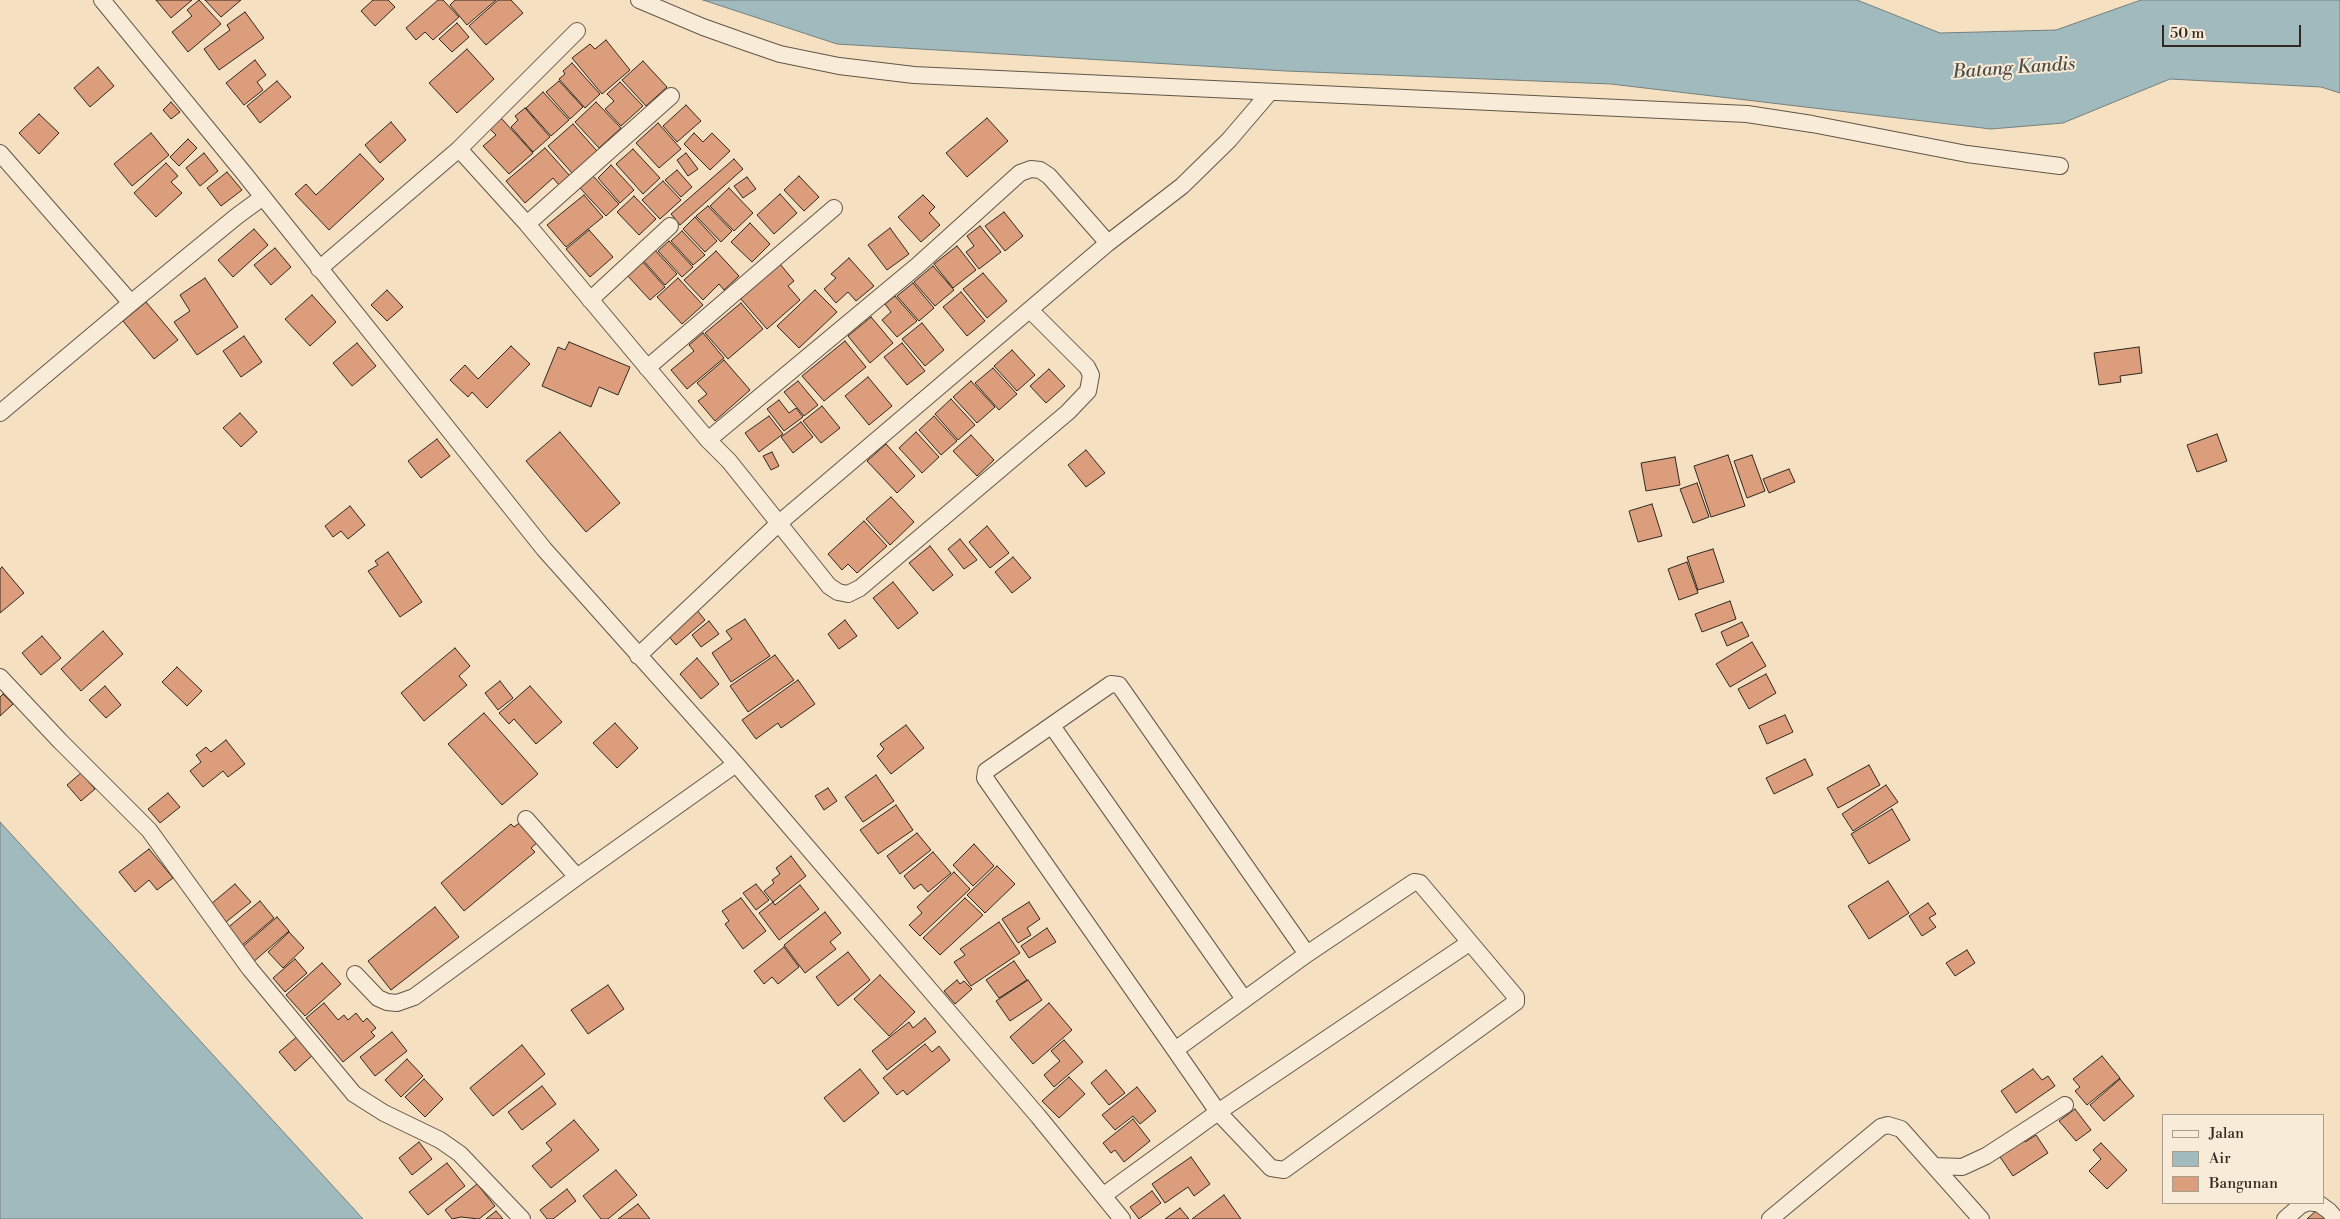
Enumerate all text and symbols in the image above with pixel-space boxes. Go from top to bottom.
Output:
scale bar [2165,15,2304,47]
text: 50 m [2170,24,2204,43]
water label: Batang Kandis [1952,53,2076,85]
legend [2162,1114,2325,1204]
text: Jalan [2209,1124,2244,1143]
text: Air [2209,1149,2231,1168]
text: Bangunan [2209,1174,2278,1193]

